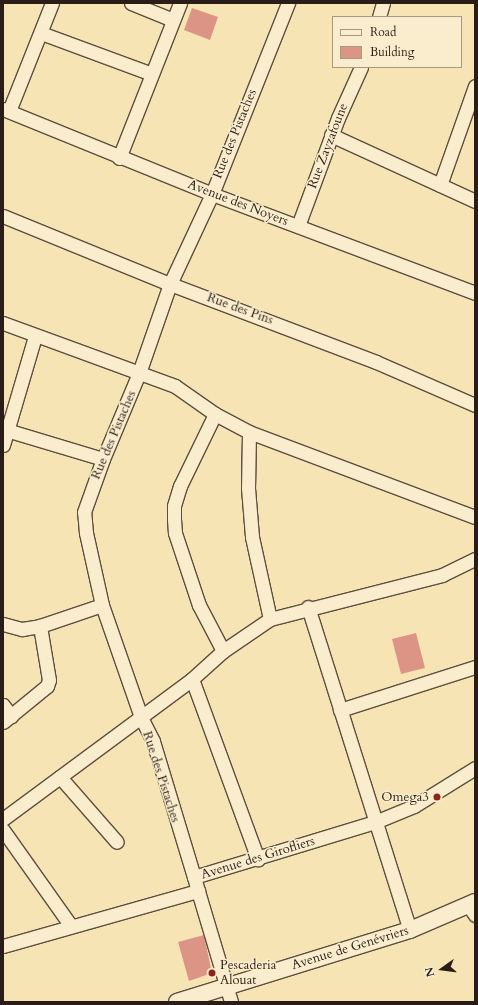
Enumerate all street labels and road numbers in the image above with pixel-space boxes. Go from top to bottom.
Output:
street label: Rue des Pistaches [210,87,260,181]
street label: Rue Zayzafoune [305,101,351,191]
street label: Avenue des Noyers [186,177,290,229]
street label: Rue des Pins [205,290,275,328]
street label: Rue des Pistaches [88,388,140,482]
street label: Rue des Pistaches [139,729,183,825]
street label: Avenue des Girofliers [199,833,317,883]
street label: Avenue de Genévriers [290,923,410,973]

